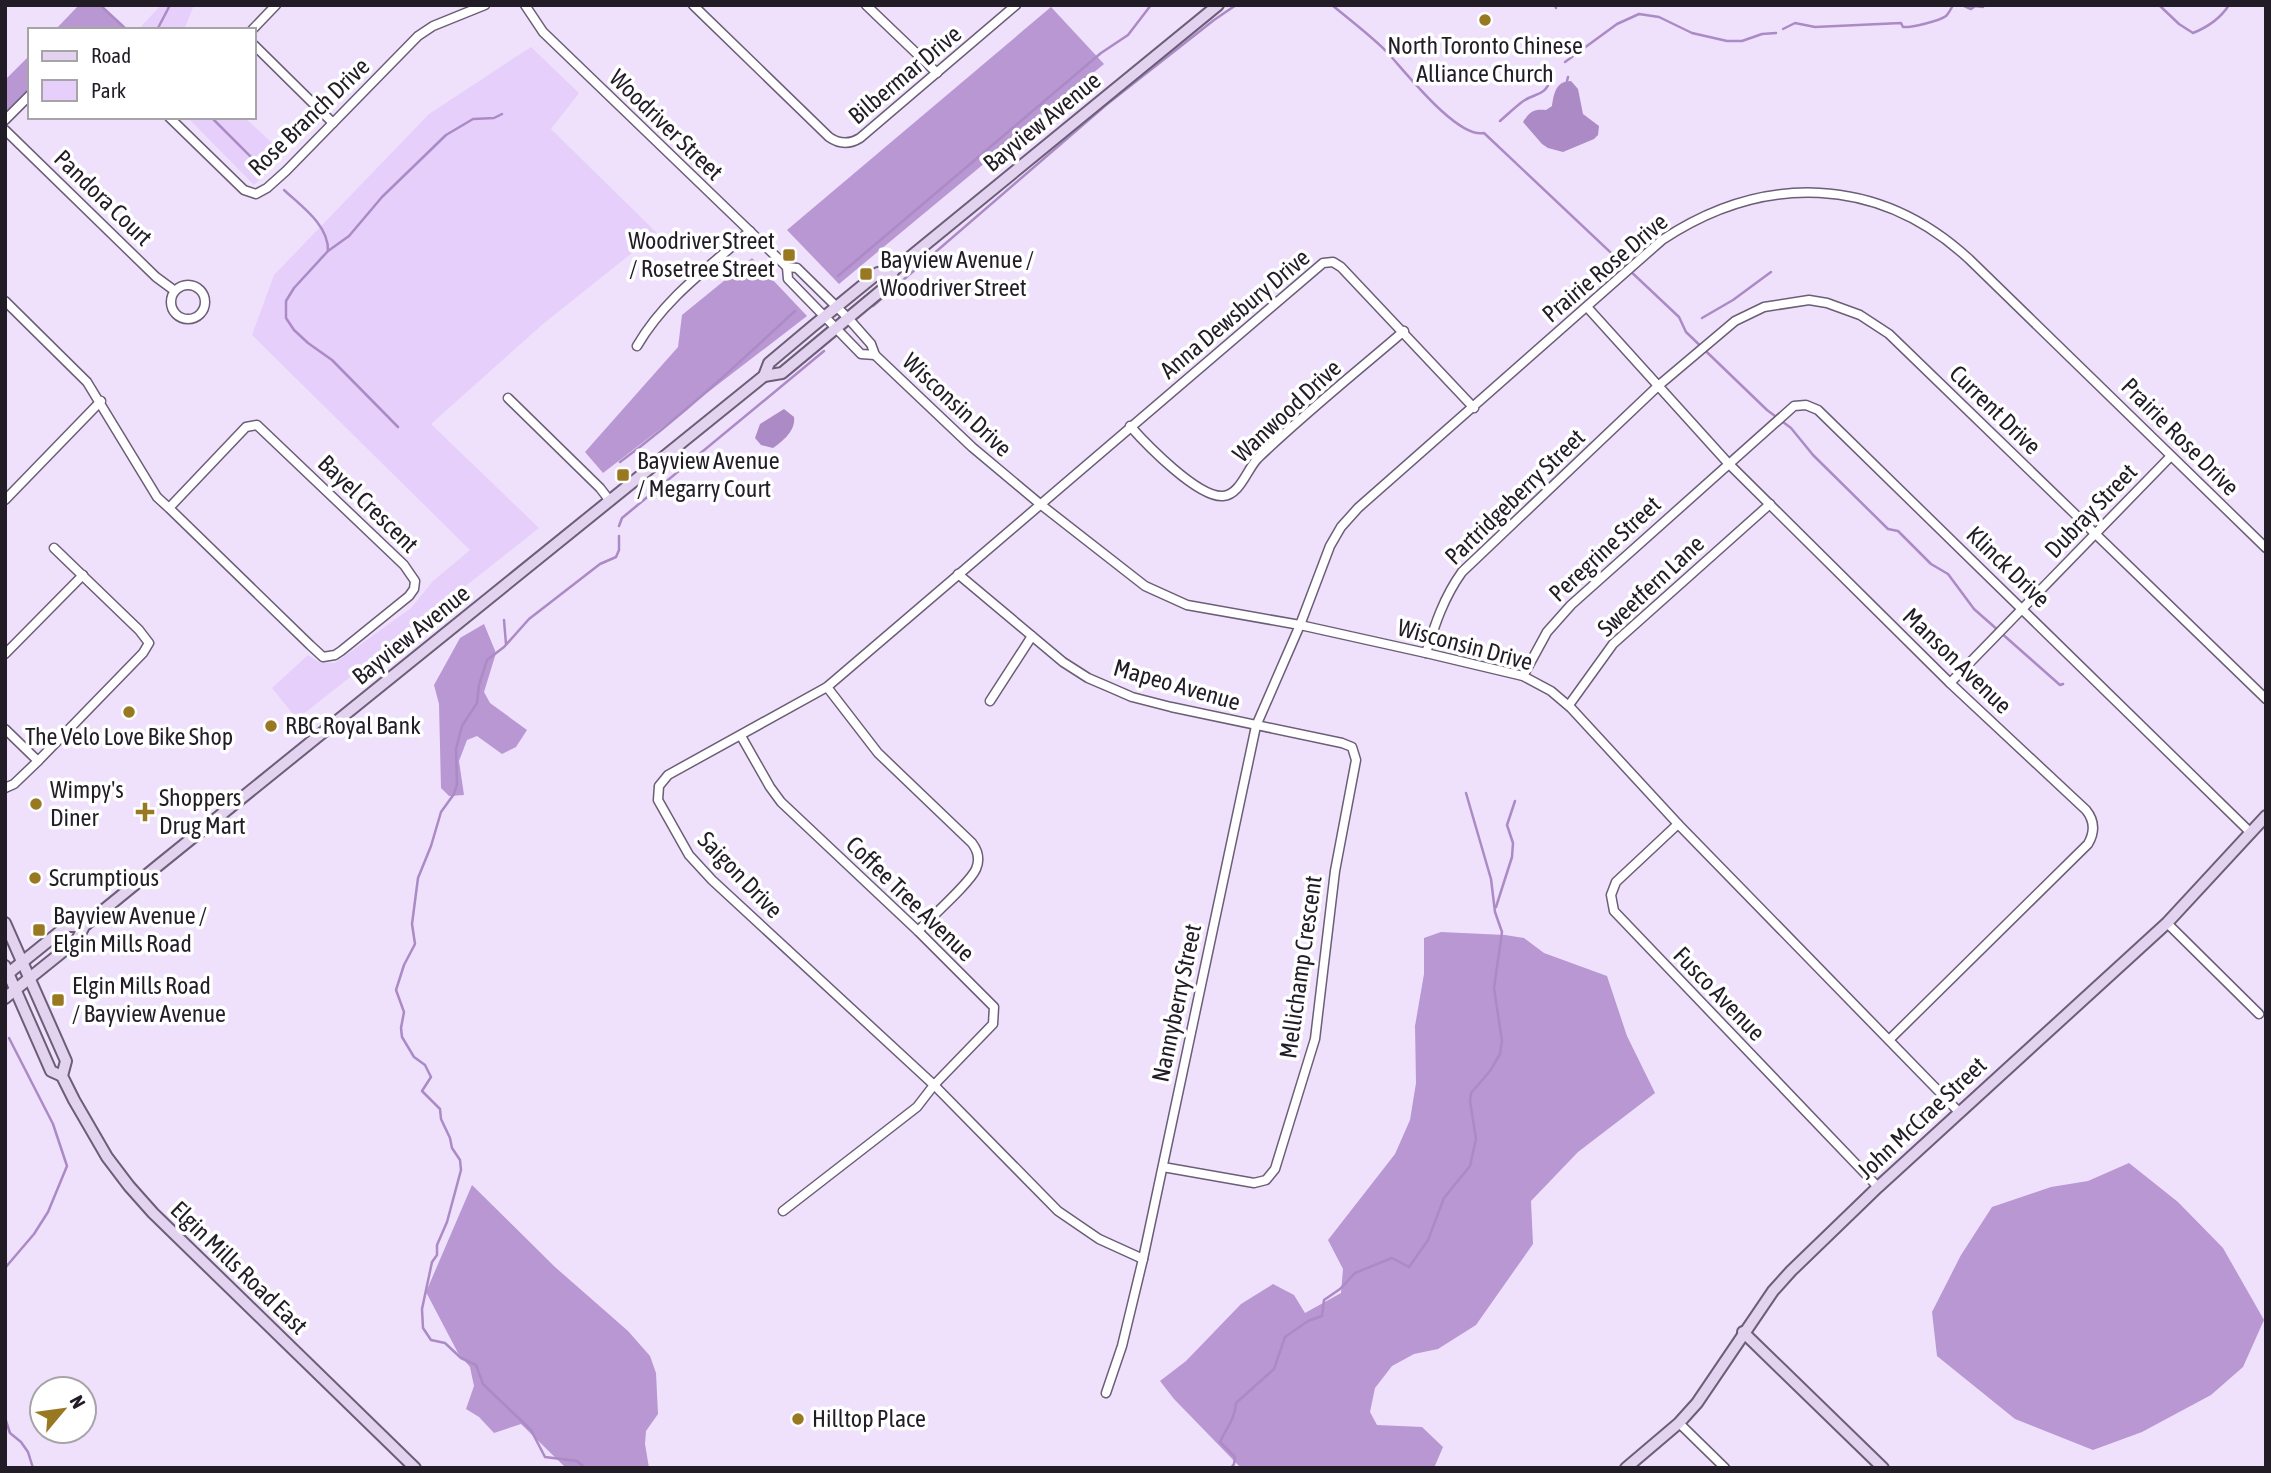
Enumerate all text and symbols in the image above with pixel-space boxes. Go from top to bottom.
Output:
marker: North Toronto Chinese Alliance Church [1477,12,1493,28]
street label: Bilbermar Drive [843,20,966,129]
legend [28,28,256,119]
place label: North Toronto Chinese Alliance Church [1387,32,1583,87]
text: Road [91,43,131,67]
street label: Rose Branch Drive [243,52,375,181]
street label: Woodriver Street [604,64,729,185]
street label: Bayview Avenue [978,66,1106,177]
text: Park [91,78,126,102]
street label: Pandora Court [49,144,158,251]
street label: Prairie Rose Drive [1537,208,1672,328]
place label: Woodriver Street / Rosetree Street [628,227,775,282]
street label: Anna Dewsbury Drive [1155,243,1315,384]
place label: Bayview Avenue / Woodriver Street [880,246,1034,301]
marker: Woodriver Street / Rosetree Street [781,247,797,263]
marker: Bayview Avenue / Woodriver Street [858,266,874,282]
street label: Wisconsin Drive [897,347,1017,462]
street label: Wanwood Drive [1227,354,1346,467]
street label: Current Drive [1944,360,2046,460]
street label: Prairie Rose Drive [2116,373,2244,501]
street label: Partridgeberry Street [1439,423,1590,570]
place label: Bayview Avenue / Megarry Court [637,447,780,502]
street label: Bayel Crescent [313,449,424,558]
street label: Dubray Street [2039,458,2142,563]
marker: Bayview Avenue / Megarry Court [615,467,631,483]
street label: Peregrine Street [1544,490,1666,607]
street label: Klinck Drive [1961,521,2055,613]
street label: Sweetfern Lane [1592,530,1709,642]
street label: Bayview Avenue [347,579,475,690]
street label: Manson Avenue [1898,602,2017,719]
street label: Wisconsin Drive [1395,614,1536,676]
street label: Mapeo Avenue [1111,654,1244,715]
marker: The Velo Love Bike Shop [121,704,137,720]
place label: RBC Royal Bank [285,712,421,739]
marker: RBC Royal Bank [263,718,279,734]
place label: The Velo Love Bike Shop [25,723,233,750]
place label: Wimpy's Diner [50,776,124,831]
place label: Shoppers Drug Mart [159,784,246,839]
marker: Wimpy's Diner [28,796,44,812]
marker: Shoppers Drug Mart [137,804,153,820]
street label: Saigon Drive [693,826,788,923]
street label: Coffee Tree Avenue [841,831,980,967]
place label: Scrumptious [49,864,159,891]
marker: Scrumptious [27,870,43,886]
street label: Mellichamp Crescent [1274,874,1327,1060]
place label: Bayview Avenue / Elgin Mills Road [53,902,207,957]
street label: Nannyberry Street [1147,921,1206,1084]
marker: Bayview Avenue / Elgin Mills Road [31,922,47,938]
street label: Fusco Avenue [1668,941,1771,1046]
place label: Elgin Mills Road / Bayview Avenue [72,972,226,1027]
marker: Elgin Mills Road / Bayview Avenue [50,992,66,1008]
street label: John McCrae Street [1852,1051,1992,1184]
street label: Elgin Mills Road East [166,1196,313,1340]
north arrow [28,1375,98,1445]
text: N [66,1392,90,1412]
place label: Hilltop Place [812,1405,926,1432]
marker: Hilltop Place [790,1411,806,1427]

